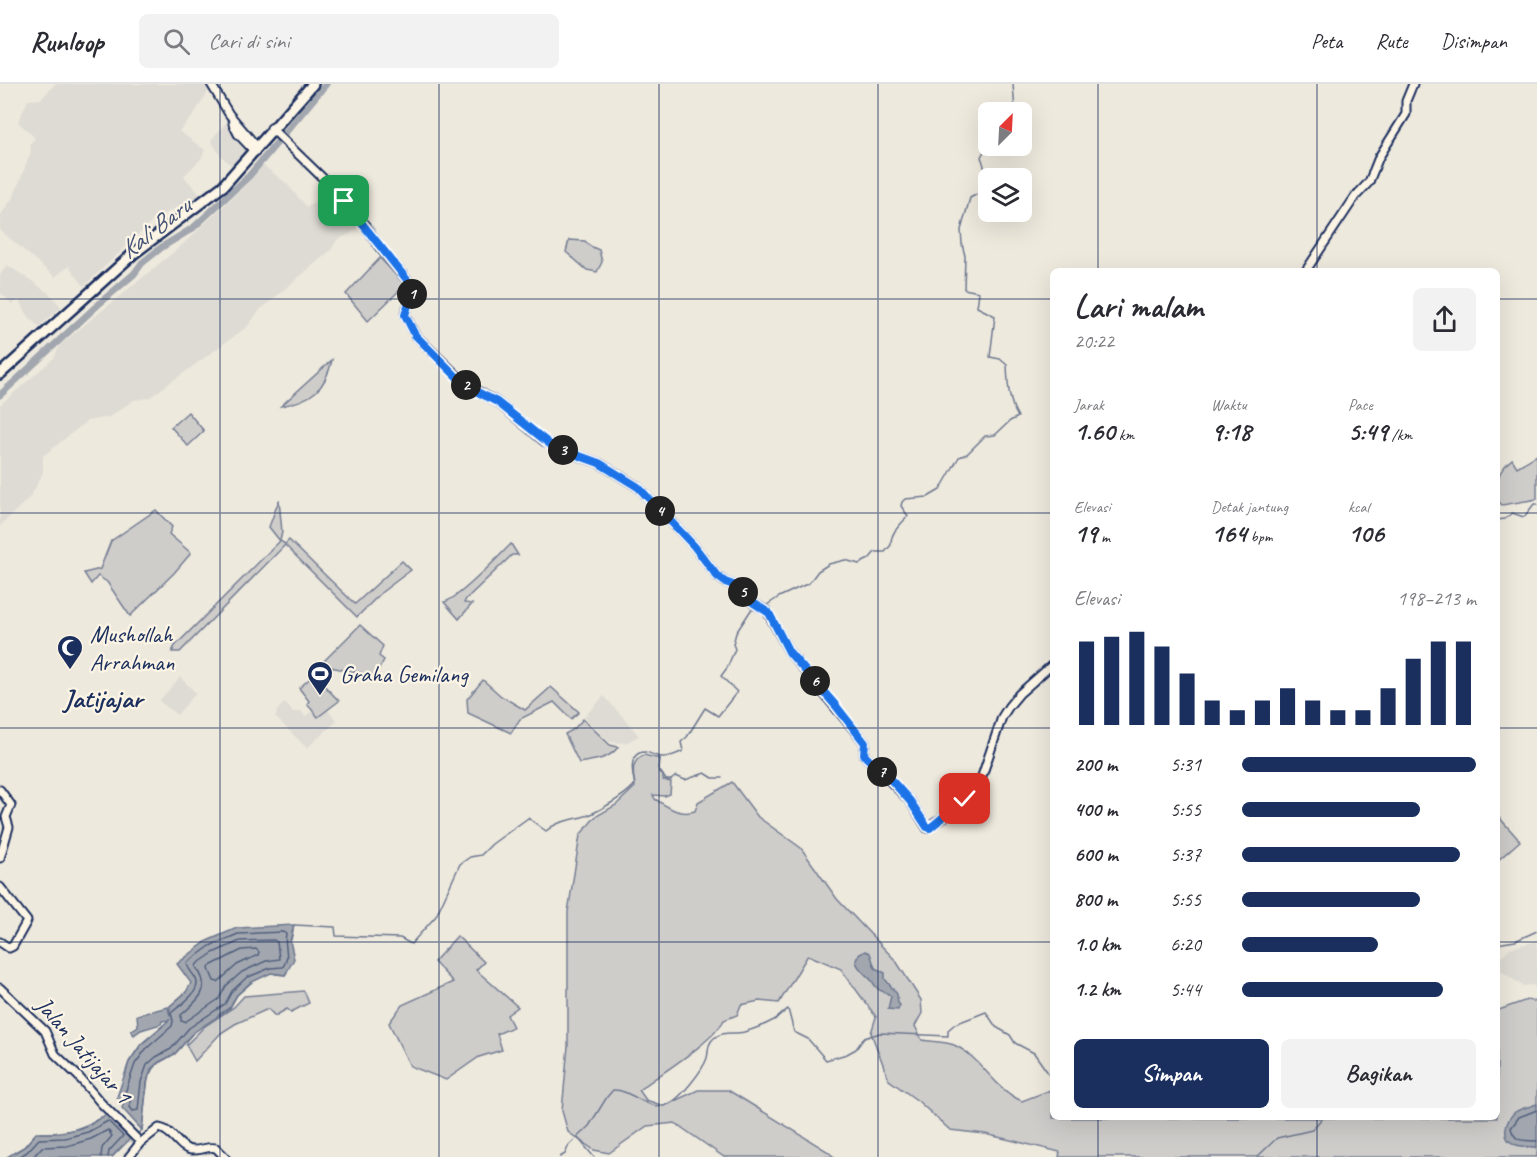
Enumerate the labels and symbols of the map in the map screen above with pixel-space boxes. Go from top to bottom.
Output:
north arrow [978,102,1032,156]
pin [318,175,369,226]
water label: Kali Baru [113,187,201,266]
pin: 1 [397,279,427,309]
pin: 2 [451,370,481,400]
pin: 3 [548,435,578,465]
pin: 4 [645,496,675,526]
pin: 5 [728,577,758,607]
place label: Mushollah Arrahman [90,619,175,677]
mosque icon: Mushollah Arrahman [55,633,85,671]
sports icon: Graha Gemilang [305,659,335,697]
place label: Graha Gemilang [340,659,469,689]
pin: 6 [800,666,830,696]
district label: Jatijajar [61,681,146,715]
pin: 7 [867,757,897,787]
pin [939,773,990,824]
street label: Jalan Jatijajar 1 [29,990,139,1111]

